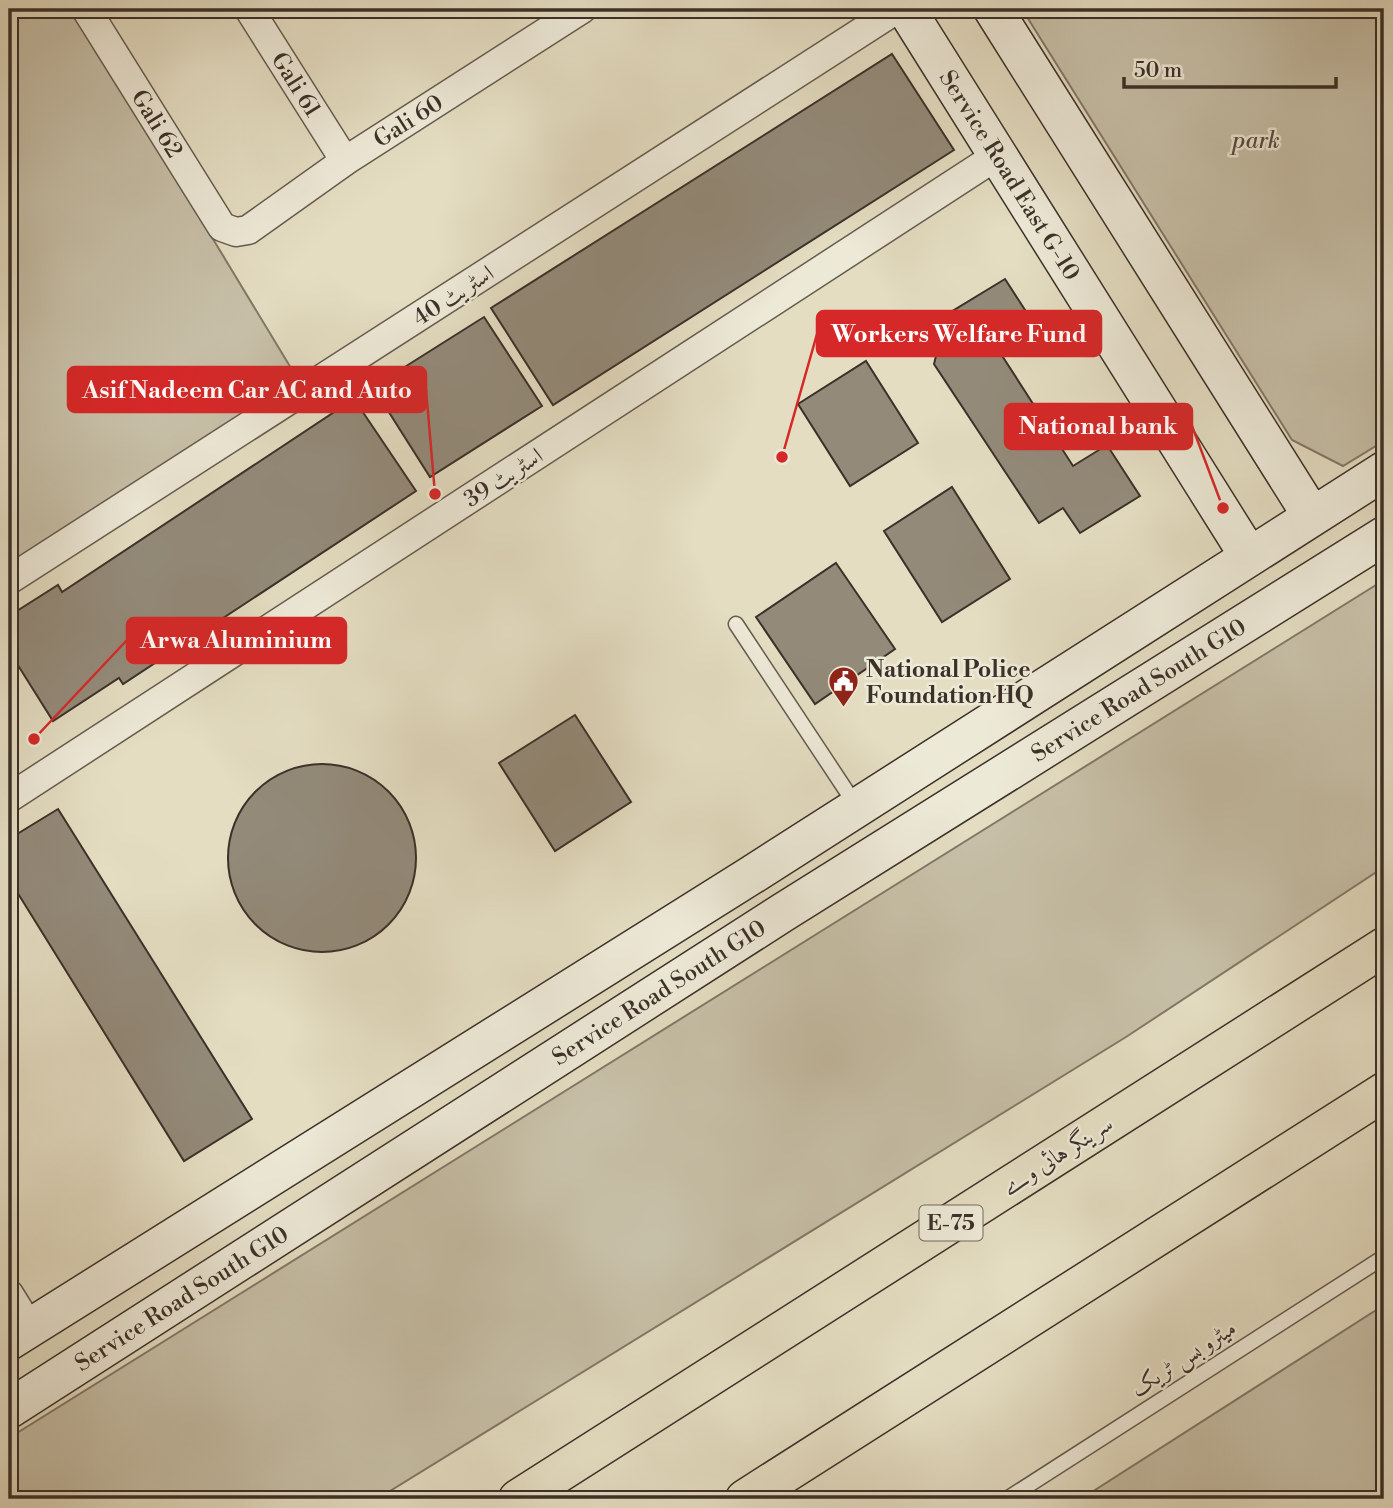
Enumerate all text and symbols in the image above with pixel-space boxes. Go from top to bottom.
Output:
scale bar [1124,46,1335,90]
street label: Gali 61 [265,47,327,122]
text: 50 m [1134,58,1182,84]
street label: Service Road East G-10 [933,65,1086,286]
street label: Gali 62 [125,85,188,163]
street label: Gali 60 [369,89,449,154]
park label: park [1229,127,1280,155]
street label: اسٹریٹ 40 [408,259,499,332]
callout: Workers Welfare Fund [817,311,1101,356]
text: Workers Welfare Fund [830,320,1087,350]
callout: Asif Nadeem Car AC and Auto [68,367,426,412]
text: Asif Nadeem Car AC and Auto [81,376,412,406]
callout: National bank [1005,404,1192,449]
text: National bank [1019,412,1179,442]
street label: اسٹریٹ 39 [459,442,548,514]
street label: Service Road South G10 [1026,613,1252,768]
callout: Arwa Aluminium [127,618,346,663]
text: Arwa Aluminium [139,626,332,656]
place label: National Police Foundation HQ [866,656,1034,710]
public building icon: National Police Foundation HQ [826,665,860,709]
street label: Service Road South G10 [547,914,771,1072]
street label: سرینگر ہائی وے [997,1110,1119,1203]
road number: E-75 [920,1206,982,1240]
street label: Service Road South G10 [70,1220,294,1378]
street label: میٹرو بس ٹریک [1125,1314,1242,1404]

